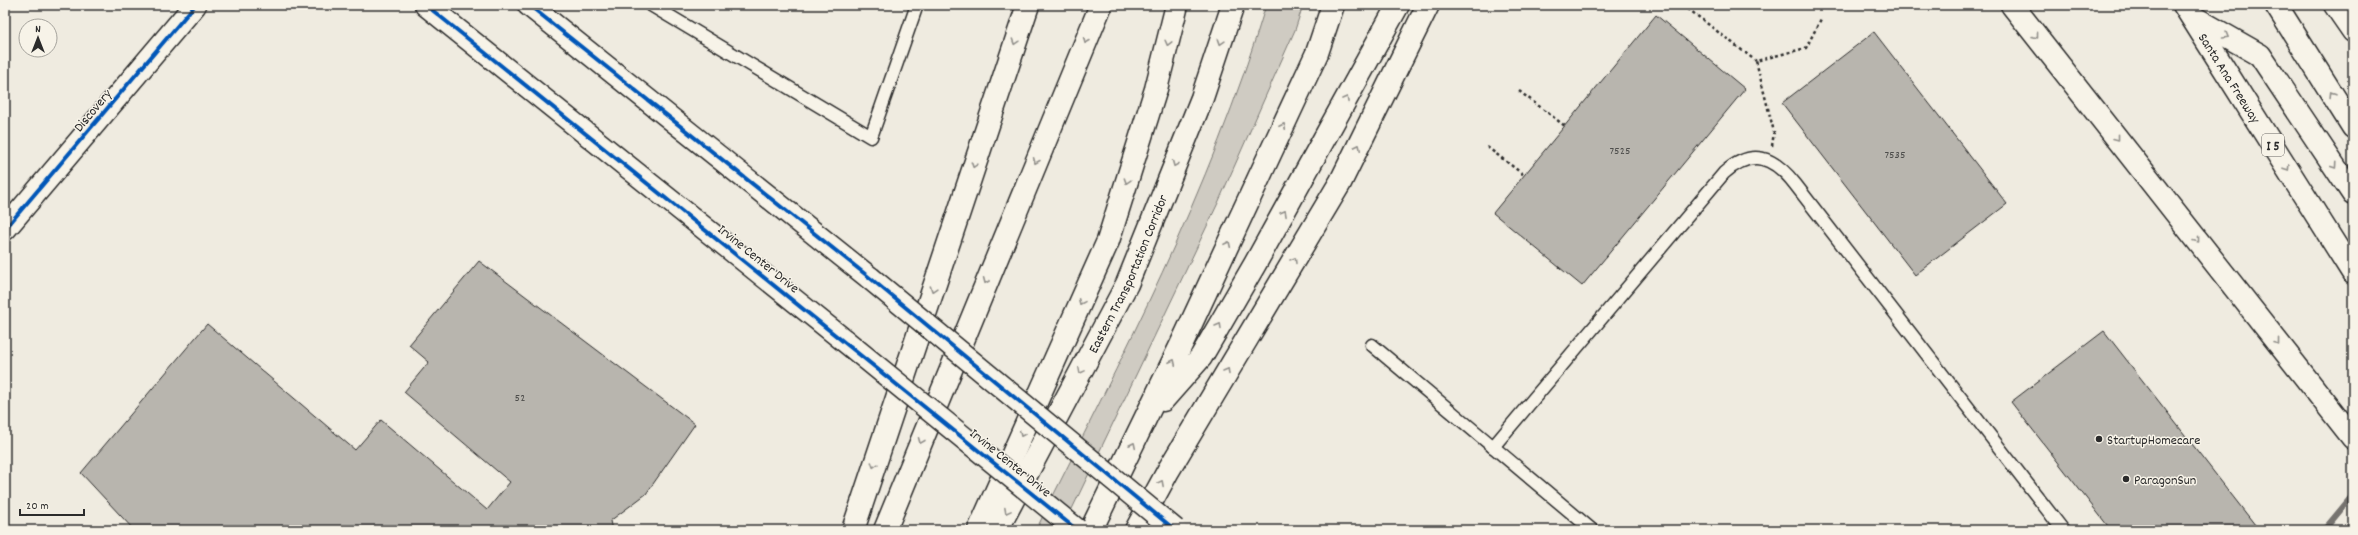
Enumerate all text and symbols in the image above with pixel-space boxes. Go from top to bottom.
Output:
north arrow [18,18,58,58]
text: N [35,22,41,38]
street label: Santa Ana Freeway [2192,30,2264,128]
one-way arrow [2032,31,2039,38]
one-way arrow [2222,31,2229,38]
one-way arrow [1083,37,1091,44]
one-way arrow [1011,38,1020,45]
one-way arrow [1217,38,1225,45]
one-way arrow [1164,39,1173,46]
street label: Discovery [70,85,118,137]
one-way arrow [2329,91,2337,98]
one-way arrow [1342,95,1349,103]
one-way arrow [1278,123,1286,131]
one-way arrow [2112,133,2119,140]
road number: I 5 [2262,134,2284,156]
one-way arrow [1353,143,1361,151]
house number: 7525 [1610,143,1630,160]
house number: 7535 [1884,147,1906,164]
one-way arrow [1033,157,1041,165]
one-way arrow [1172,160,1180,167]
one-way arrow [970,162,979,169]
one-way arrow [2329,162,2337,169]
one-way arrow [2283,164,2290,171]
one-way arrow [1123,177,1132,184]
street label: Eastern Transportation Corridor [1084,191,1174,357]
one-way arrow [1279,209,1286,217]
street label: Irvine Center Drive [713,220,803,299]
one-way arrow [2192,236,2199,243]
one-way arrow [1223,241,1231,249]
one-way arrow [1289,257,1296,264]
one-way arrow [983,277,991,285]
one-way arrow [929,285,938,292]
one-way arrow [1078,298,1086,306]
one-way arrow [1215,322,1222,330]
one-way arrow [2273,338,2280,345]
one-way arrow [1168,359,1176,366]
one-way arrow [1078,367,1085,374]
one-way arrow [1223,368,1230,375]
house number: 52 [515,390,525,407]
street label: Irvine Center Drive [965,424,1055,503]
one-way arrow [1019,429,1027,437]
place label: StartupHomecare [2107,431,2200,451]
marker: StartupHomecare [2094,434,2104,444]
one-way arrow [918,437,926,444]
one-way arrow [1128,442,1136,449]
one-way arrow [870,461,879,468]
place label: ParagonSun [2134,471,2196,491]
marker: ParagonSun [2121,474,2131,484]
one-way arrow [1156,480,1164,487]
scale bar [20,491,84,517]
text: 20 m [26,498,49,515]
one-way arrow [1004,506,1012,514]

